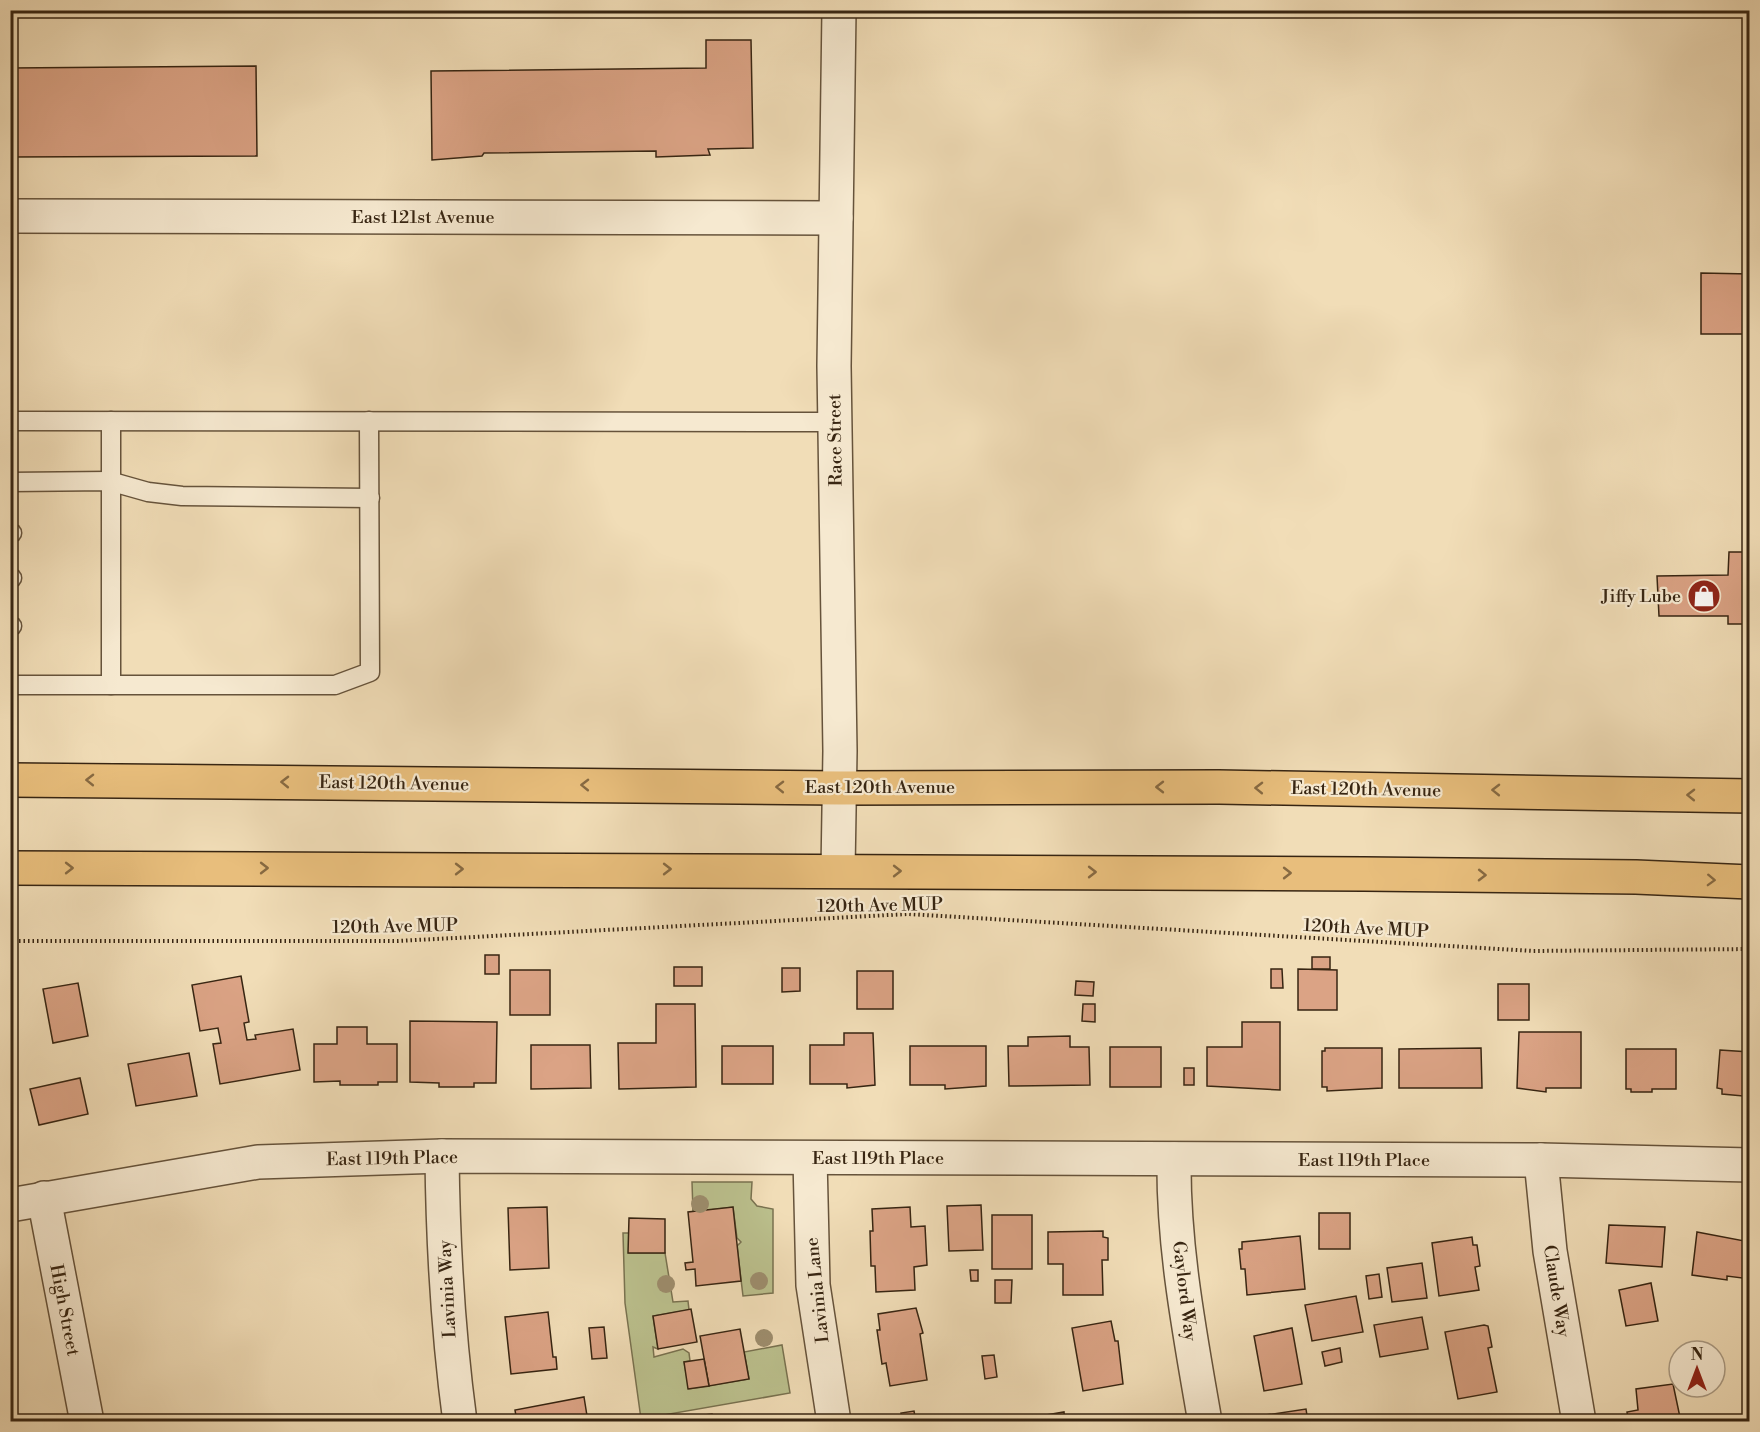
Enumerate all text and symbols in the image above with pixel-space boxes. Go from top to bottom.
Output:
street label: East 121st Avenue [351,206,495,229]
street label: Race Street [823,393,848,487]
shop icon: Jiffy Lube [1686,578,1722,614]
place label: Jiffy Lube [1600,585,1681,608]
street label: East 120th Avenue [319,771,469,796]
one-way arrow [86,774,95,787]
one-way arrow [281,776,290,788]
street label: East 120th Avenue [805,776,955,799]
street label: East 120th Avenue [1291,777,1441,802]
one-way arrow [581,779,590,791]
one-way arrow [776,781,785,793]
one-way arrow [1156,781,1165,793]
one-way arrow [1255,781,1264,794]
one-way arrow [1492,784,1501,797]
one-way arrow [1687,789,1696,801]
one-way arrow [64,862,73,874]
one-way arrow [259,862,268,874]
one-way arrow [454,862,463,875]
one-way arrow [663,863,672,875]
one-way arrow [892,865,901,877]
one-way arrow [1087,866,1096,878]
one-way arrow [1282,867,1291,880]
one-way arrow [1477,869,1486,881]
one-way arrow [1706,874,1715,886]
street label: 120th Ave MUP [817,893,943,918]
street label: 120th Ave MUP [332,914,458,939]
street label: 120th Ave MUP [1303,914,1429,943]
street label: East 119th Place [326,1146,458,1171]
street label: East 119th Place [812,1147,944,1170]
street label: East 119th Place [1298,1149,1430,1172]
street label: Lavinia Lane [801,1236,834,1344]
street label: Lavinia Way [433,1239,462,1339]
street label: Gaylord Way [1167,1240,1202,1343]
street label: Claude Way [1538,1243,1575,1339]
street label: High Street [44,1262,85,1359]
north arrow [1667,1339,1727,1399]
text: N [1691,1345,1704,1365]

